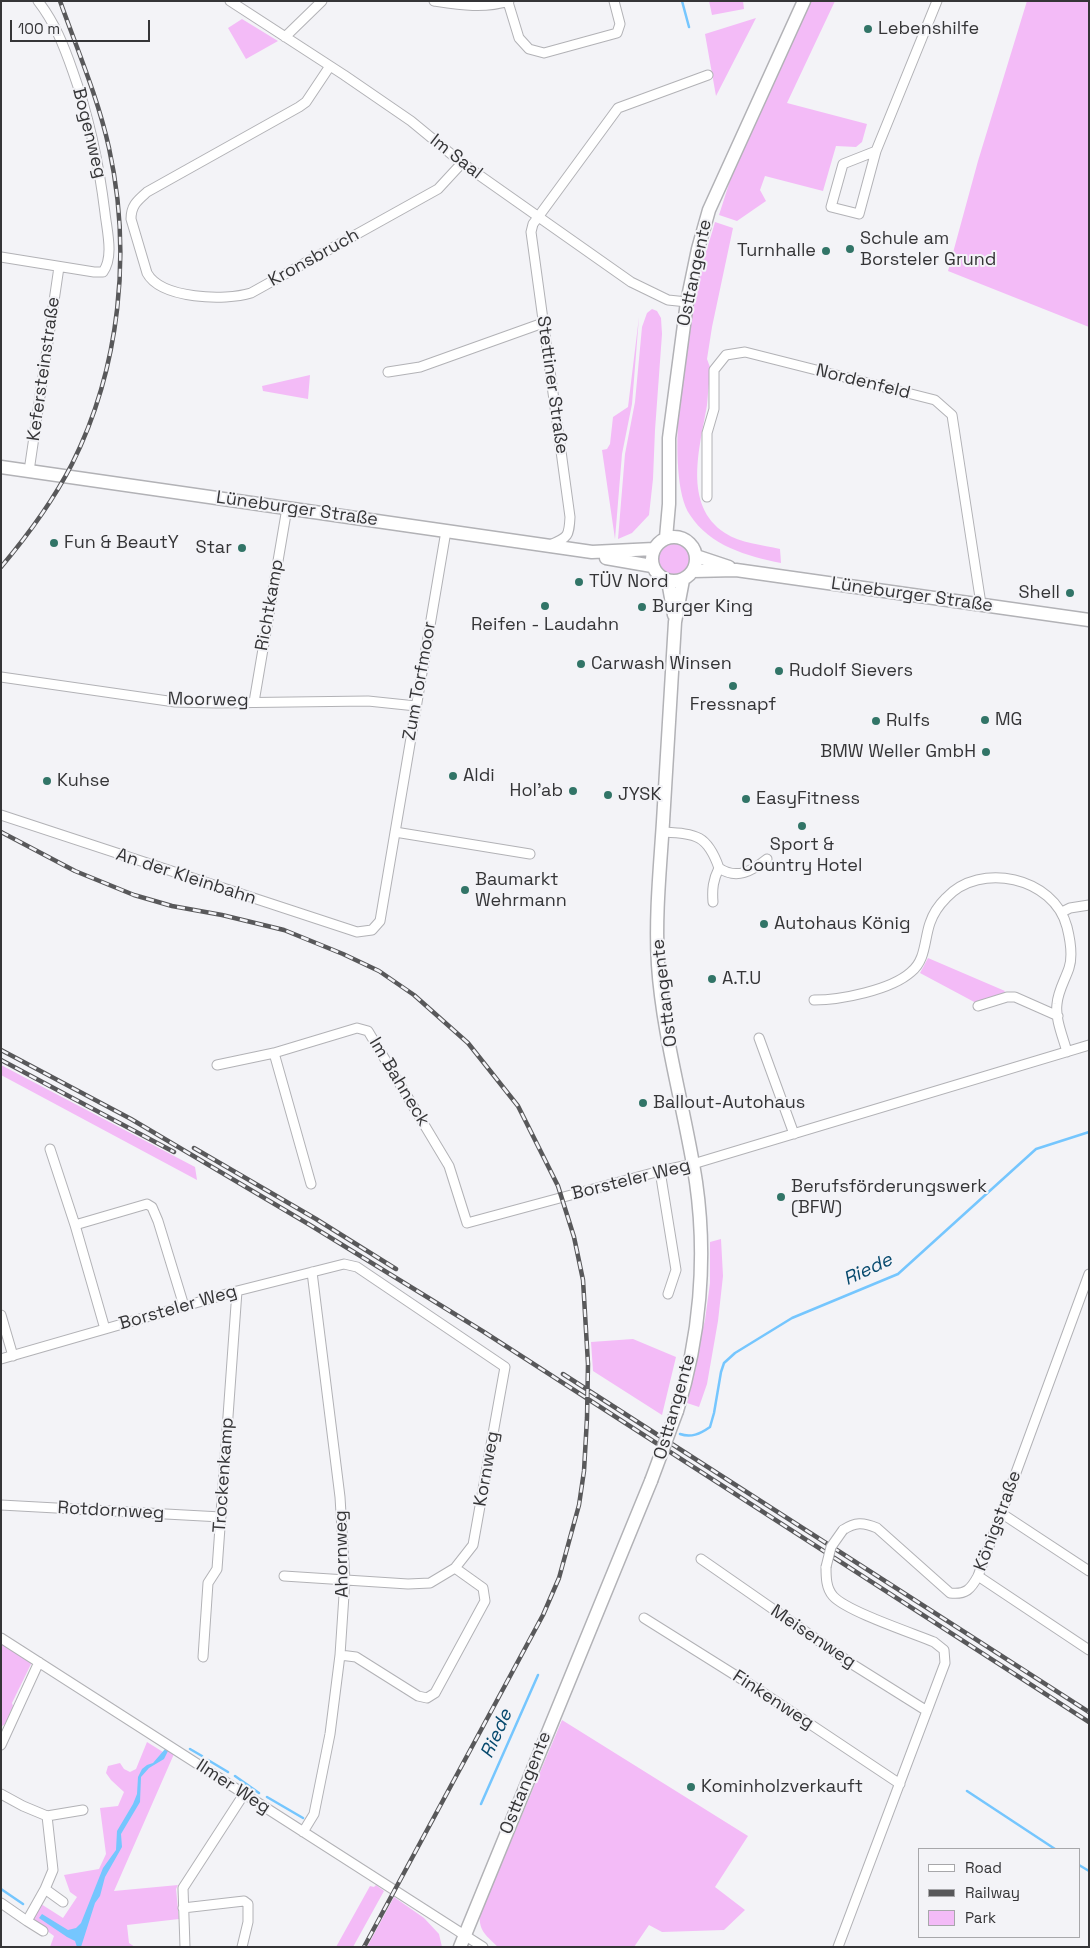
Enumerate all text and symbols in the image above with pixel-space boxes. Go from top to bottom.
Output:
scale bar [12,10,152,42]
place label: Lebenshilfe [878,18,979,40]
text: 100 m [18,19,60,38]
marker: Lebenshilfe [862,23,874,35]
street label: Bogenweg [67,85,111,181]
street label: Im Saal [425,130,487,184]
street label: Osttangente [673,218,717,328]
street label: Kronsbruch [265,224,363,292]
place label: Schule am Borsteler Grund [860,228,996,270]
place label: Turnhalle [737,240,816,262]
marker: Schule am Borsteler Grund [844,243,856,255]
marker: Turnhalle [820,245,832,257]
street label: Kefersteinstraße [23,296,65,442]
street label: Stettiner Straße [532,315,572,455]
street label: Nordenfeld [813,360,913,404]
street label: Lüneburger Straße [215,487,379,531]
place label: Fun & BeautY [64,532,179,554]
marker: Fun & BeautY [48,537,60,549]
place label: Star [196,537,232,559]
marker: Star [236,542,248,554]
street label: Richtkamp [251,558,289,652]
place label: TÜV Nord [589,571,668,593]
street label: Lüneburger Straße [830,573,994,617]
marker: TÜV Nord [573,576,585,588]
place label: Shell [1018,582,1060,604]
marker: Shell [1064,587,1076,599]
place label: Burger King [652,596,753,618]
marker: Reifen - Laudahn [539,600,551,612]
marker: Burger King [636,601,648,613]
place label: Reifen - Laudahn [471,614,619,636]
street label: Zum Torfmoor [399,620,441,742]
place label: Carwash Winsen [591,653,732,675]
marker: Carwash Winsen [575,658,587,670]
place label: Rudolf Sievers [789,660,913,682]
marker: Rudolf Sievers [773,665,785,677]
marker: Fressnapf [727,680,739,692]
street label: Moorweg [167,688,249,712]
place label: Fressnapf [690,694,776,716]
place label: MG [995,709,1022,731]
place label: Rulfs [886,710,930,732]
marker: MG [979,714,991,726]
marker: Rulfs [870,715,882,727]
place label: BMW Weller GmbH [820,741,976,763]
marker: BMW Weller GmbH [980,746,992,758]
place label: Aldi [463,765,495,787]
place label: Kuhse [57,770,110,792]
marker: Aldi [447,770,459,782]
marker: Kuhse [41,775,53,787]
place label: Hol'ab [510,780,563,802]
place label: JYSK [618,784,661,806]
marker: Hol'ab [567,785,579,797]
place label: EasyFitness [756,788,860,810]
marker: JYSK [602,789,614,801]
marker: EasyFitness [740,793,752,805]
marker: Sport & Country Hotel [796,820,808,832]
place label: Sport & Country Hotel [742,834,862,876]
street label: An der Kleinbahn [113,844,259,910]
place label: Baumarkt Wehrmann [475,869,567,912]
marker: Baumarkt Wehrmann [459,884,471,896]
place label: Autohaus König [774,913,910,935]
marker: Autohaus König [758,918,770,930]
street label: Osttangente [648,938,682,1048]
place label: A.T.U [722,968,761,990]
marker: A.T.U [706,973,718,985]
street label: Im Bahneck [364,1034,434,1130]
place label: Ballout-Autohaus [653,1092,805,1114]
marker: Ballout-Autohaus [637,1097,649,1109]
street label: Borsteler Weg [569,1155,693,1205]
place label: Berufsförderungswerk (BFW) [791,1176,987,1218]
marker: Berufsförderungswerk (BFW) [775,1191,787,1203]
water label: Riede [840,1249,896,1291]
street label: Borsteler Weg [117,1281,239,1335]
street label: Osttangente [650,1352,700,1462]
street label: Trockenkamp [209,1417,239,1533]
street label: Kornweg [470,1430,504,1508]
street label: Königstraße [970,1468,1026,1574]
street label: Rotdornweg [57,1497,165,1525]
street label: Ahornweg [330,1510,354,1598]
street label: Meisenweg [766,1601,860,1673]
street label: Finkenweg [728,1666,818,1734]
water label: Riede [476,1706,518,1762]
street label: Osttangente [496,1729,556,1837]
street label: Ilmer Weg [192,1755,274,1819]
place label: Kominholzverkauft [701,1776,863,1798]
marker: Kominholzverkauft [685,1781,697,1793]
legend [918,1848,1080,1938]
text: Road [965,1858,1002,1877]
text: Railway [965,1883,1020,1902]
text: Park [965,1908,996,1927]

